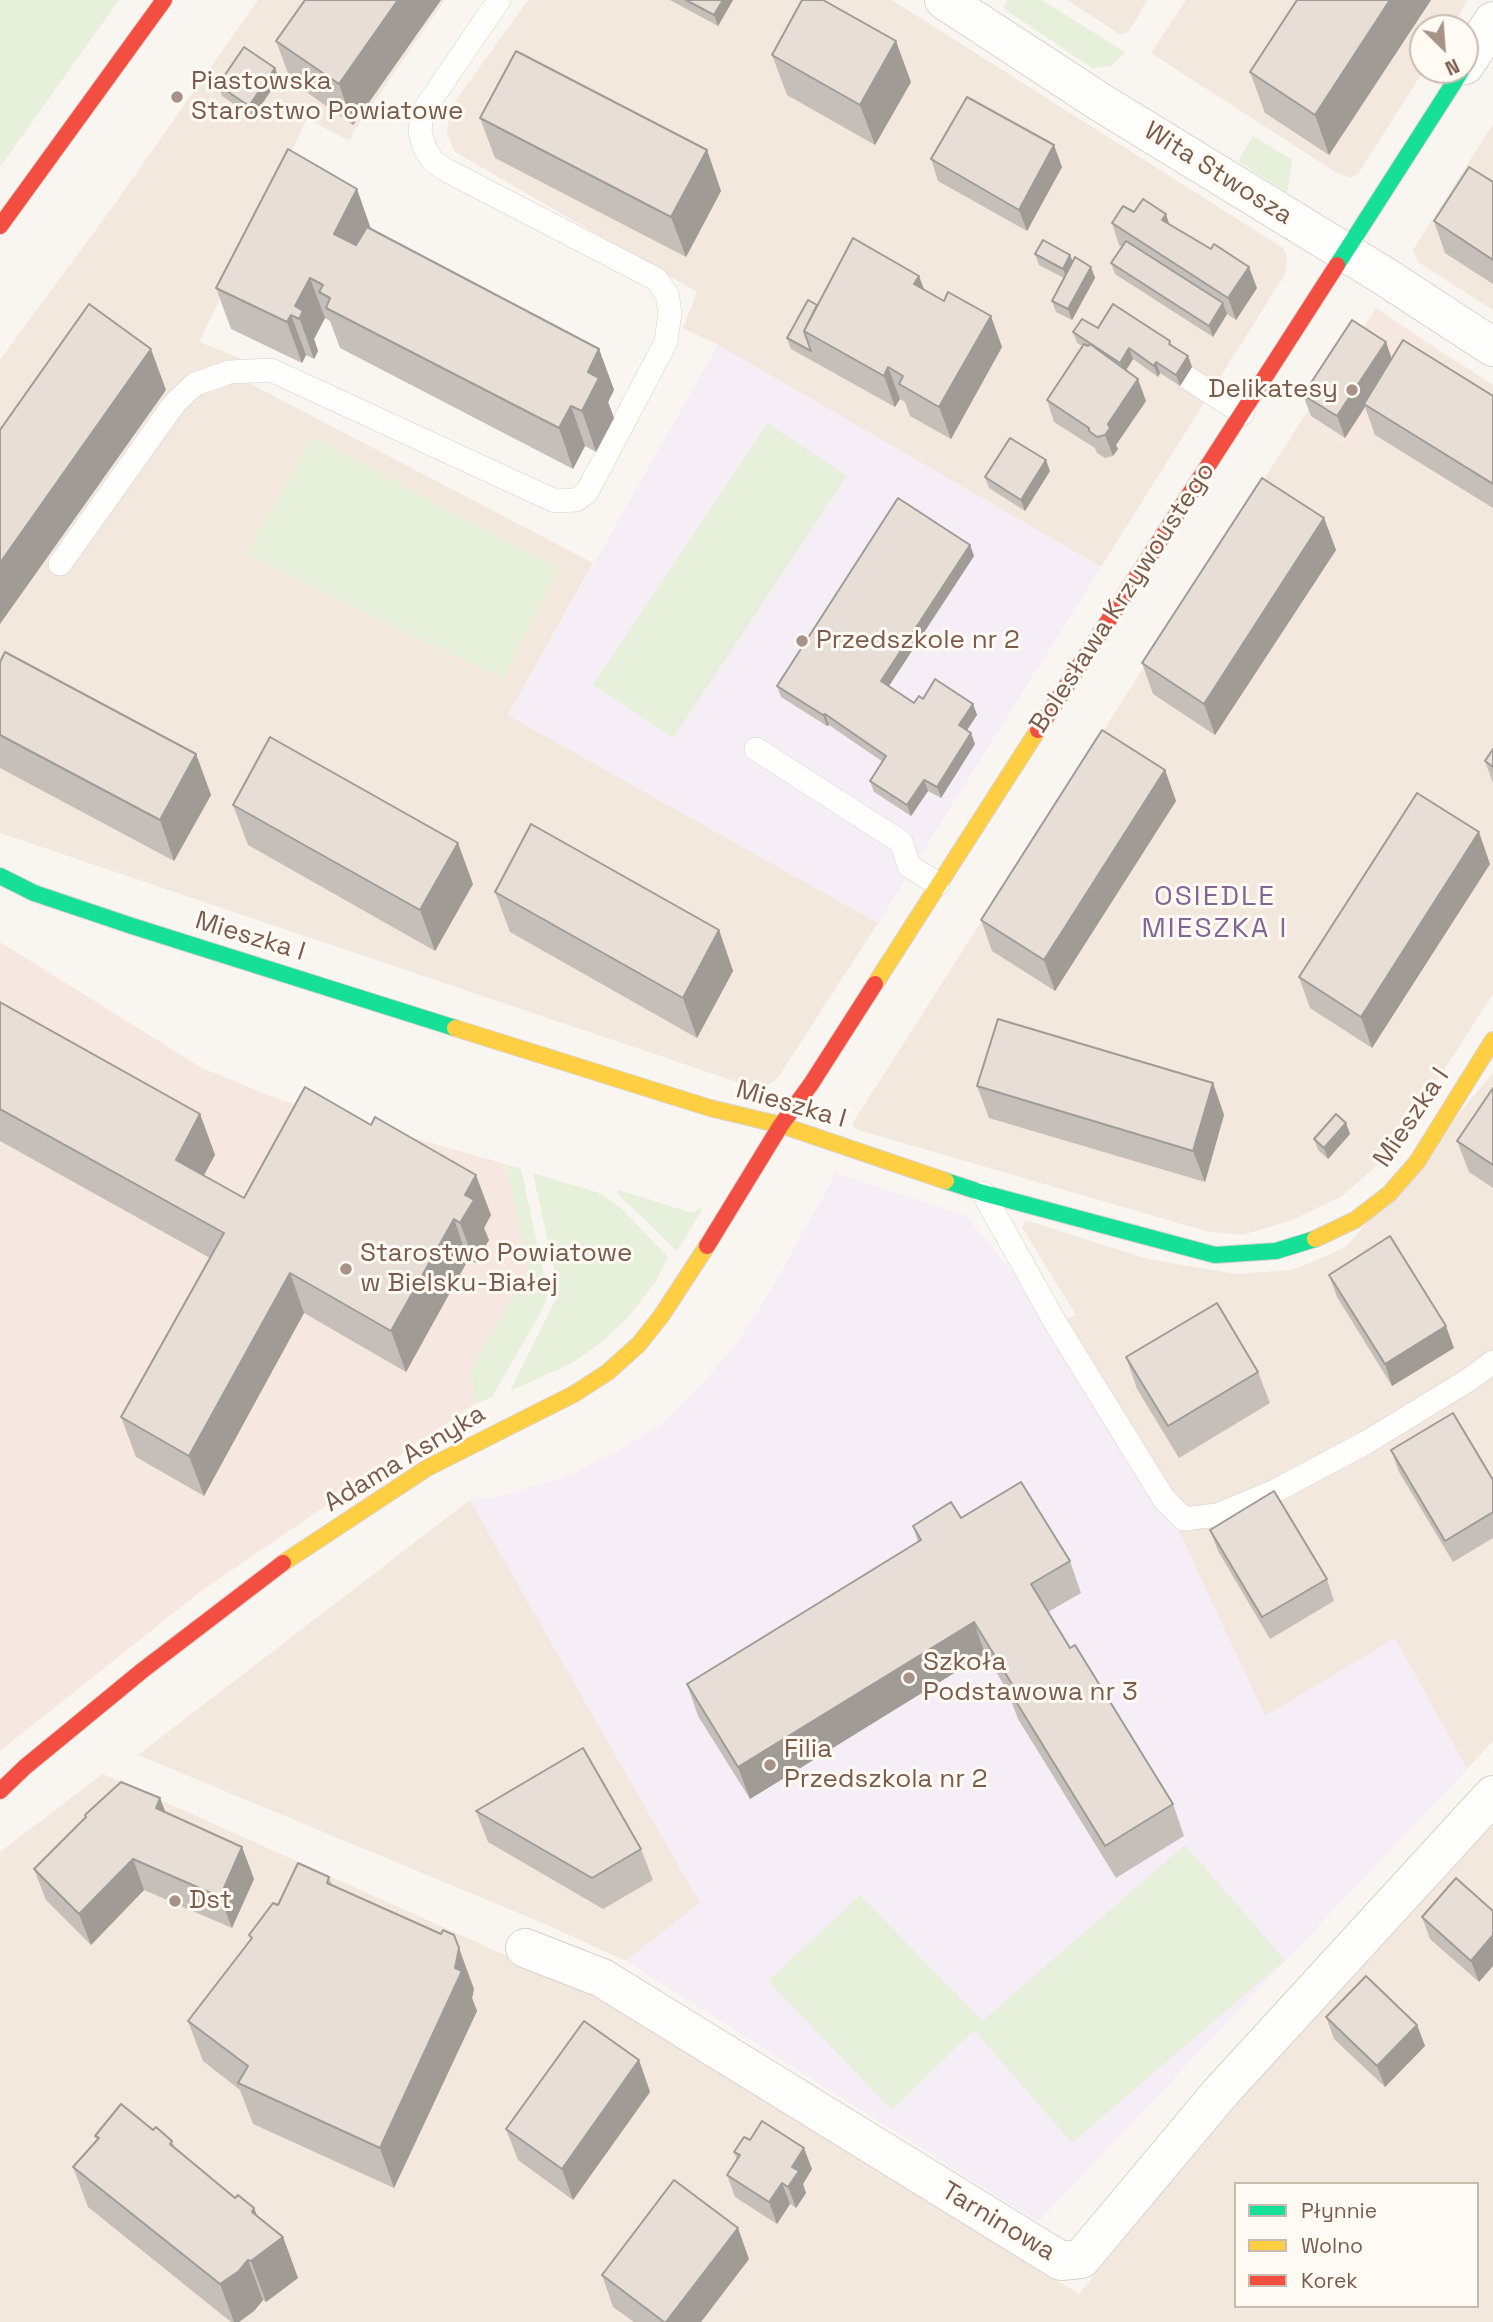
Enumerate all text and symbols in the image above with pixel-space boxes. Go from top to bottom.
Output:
north arrow [1409,14,1479,84]
text: N [1441,53,1463,81]
place label: Piastowska Starostwo Powiatowe [191,66,463,128]
marker: Piastowska Starostwo Powiatowe [169,89,185,105]
street label: Wita Stwosza [1138,116,1298,232]
place label: Delikatesy [1208,374,1338,406]
marker: Delikatesy [1344,382,1360,398]
street label: Bolesława Krzywoustego [1024,457,1222,739]
place label: Przedszkole nr 2 [816,625,1020,657]
marker: Przedszkole nr 2 [794,633,810,649]
district label: OSIEDLE MIESZKA I [1143,880,1287,946]
street label: Mieszka I [191,906,309,968]
street label: Mieszka I [1367,1062,1457,1174]
street label: Mieszka I [732,1074,850,1136]
place label: Starostwo Powiatowe w Bielsku-Białej [360,1238,632,1300]
marker: Starostwo Powiatowe w Bielsku-Białej [338,1261,354,1277]
street label: Adama Asnyka [319,1399,491,1519]
place label: Szkoła Podstawowa nr 3 [923,1647,1138,1708]
marker: Szkoła Podstawowa nr 3 [901,1670,917,1686]
place label: Filia Przedszkola nr 2 [784,1734,987,1796]
marker: Filia Przedszkola nr 2 [762,1757,778,1773]
place label: Dst [189,1885,232,1917]
marker: Dst [167,1893,183,1909]
street label: Tarninowa [935,2176,1061,2268]
legend [1234,2182,1479,2308]
text: Płynnie [1301,2197,1377,2224]
text: Wolno [1301,2232,1363,2259]
text: Korek [1301,2267,1358,2294]

